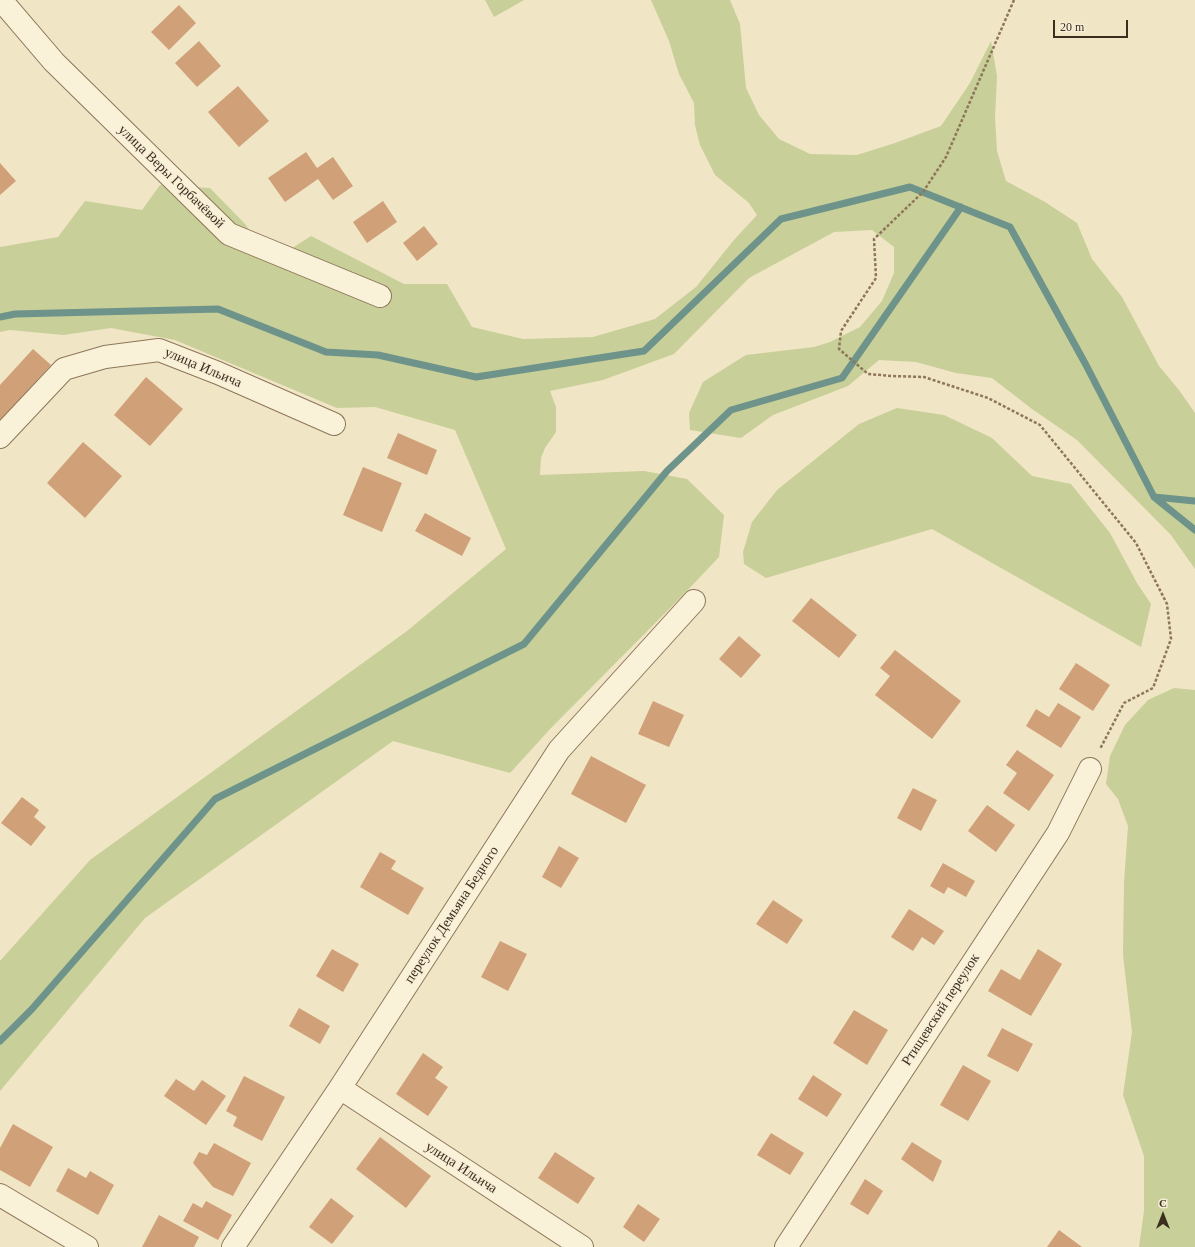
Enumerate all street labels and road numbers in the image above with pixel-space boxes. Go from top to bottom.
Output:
street label: улица Веры Горбачёвой [114,122,228,232]
street label: улица Ильича [162,344,244,392]
street label: переулок Демьяна Бедного [401,843,503,987]
street label: Ртищевский переулок [899,951,983,1069]
street label: улица Ильича [422,1139,500,1197]

